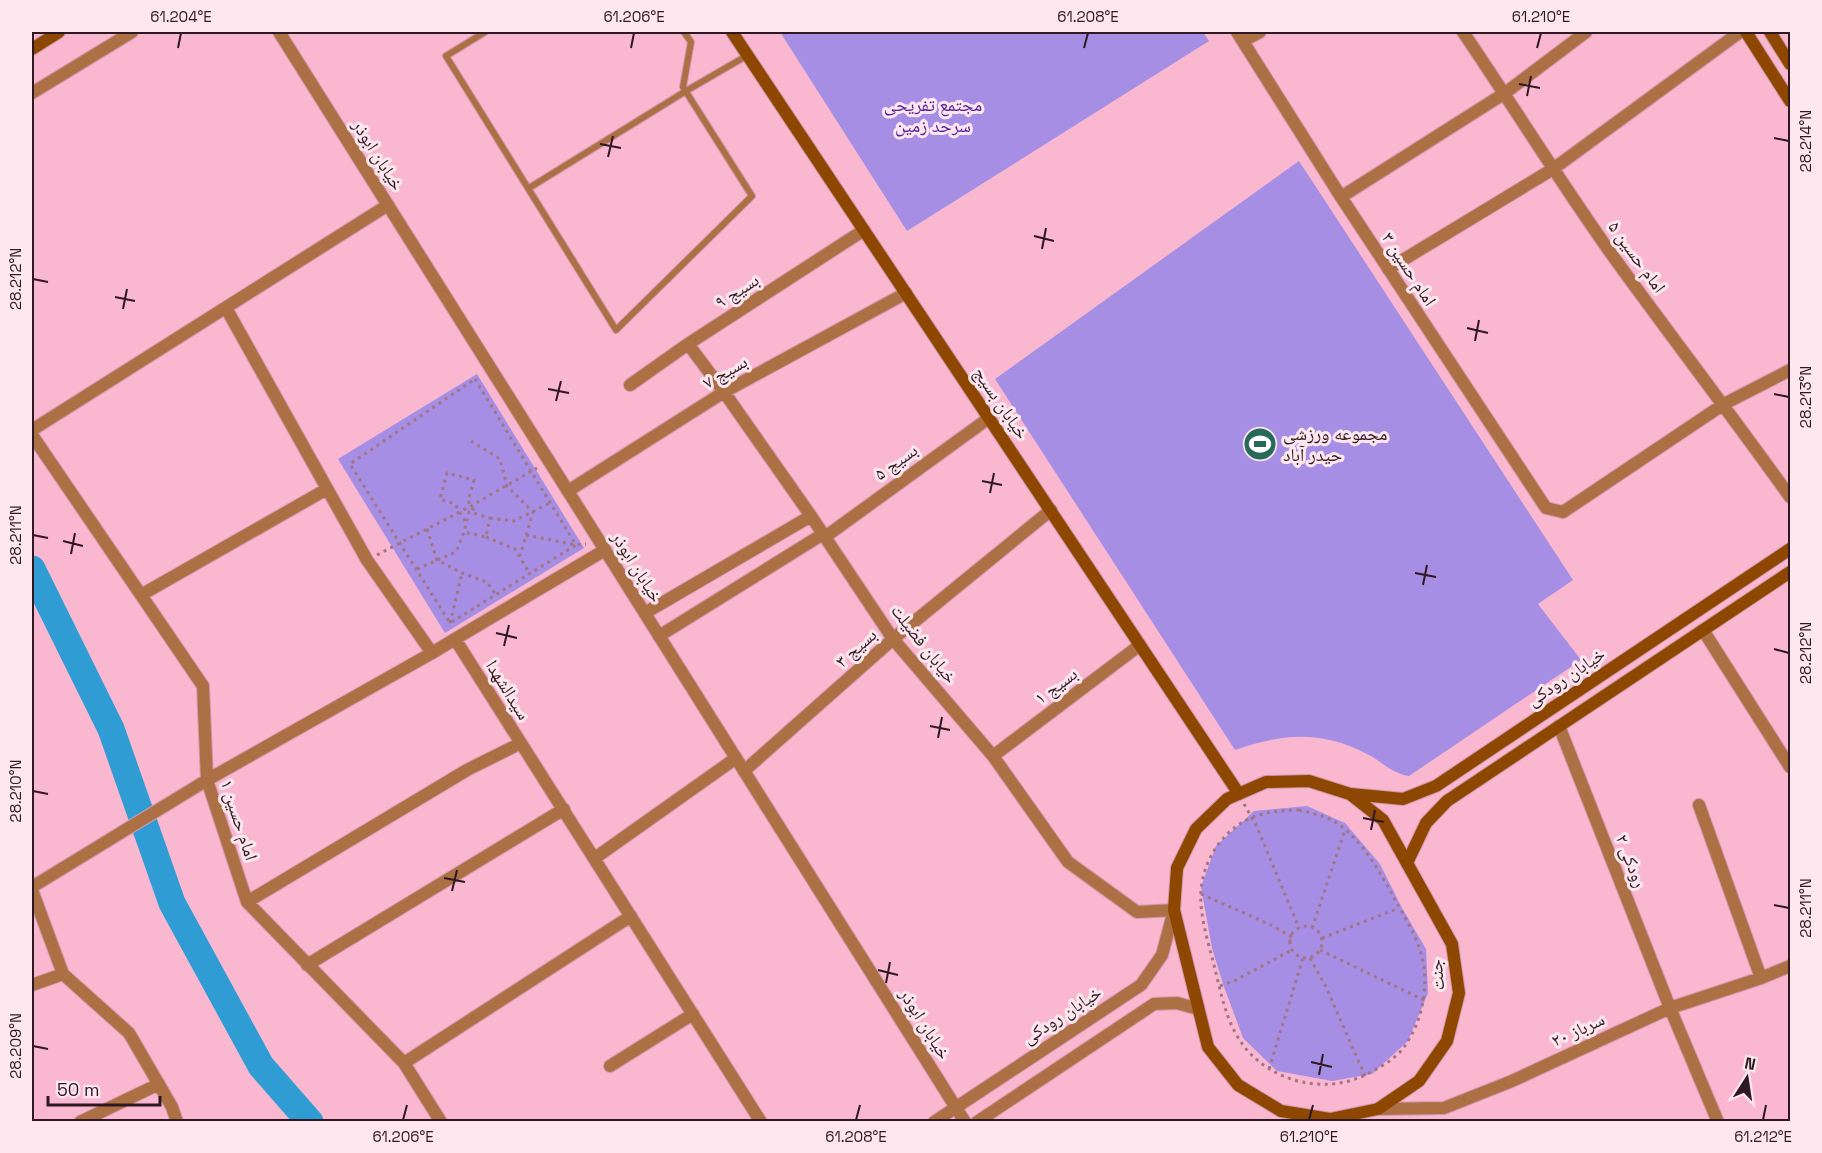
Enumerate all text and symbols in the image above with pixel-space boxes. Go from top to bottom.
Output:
text: 61.204°E [150,7,212,26]
text: 61.206°E [603,7,665,26]
text: 61.208°E [1057,7,1119,26]
text: 61.210°E [1512,7,1570,26]
park label: مجتمع تفریحی سرحد زمین [884,93,982,137]
text: 28.214°N [1796,110,1815,172]
street label: خیابان ابوذر [347,114,409,194]
street label: امام حسین ۵ [1603,216,1671,298]
street label: امام حسین ۳ [1376,227,1442,311]
text: 28.212°N [6,248,25,310]
street label: بسیج ۹ [710,268,764,314]
street label: بسیج ۷ [698,350,752,394]
street label: خیابان بسیج [968,362,1034,444]
text: 28.213°N [1796,366,1815,428]
place label: مجموعه ورزشی حیدر آباد [1283,422,1387,466]
sports icon: مجموعه ورزشی حیدر آباد [1242,426,1278,462]
street label: بسیج ۵ [869,438,923,486]
text: 28.211°N [6,505,25,565]
street label: خیابان ابوذر [606,526,668,606]
street label: خیابان فضیلت [886,599,962,688]
text: 28.212°N [1796,622,1815,684]
street label: بسیج ۳ [830,623,882,673]
street label: خیابان رودکی [1522,642,1609,711]
street label: سیدالشهدا [481,655,536,724]
street label: بسیج ۱ [1030,662,1082,710]
text: 28.210°N [6,760,25,822]
street label: امام حسین ۱ [215,777,263,863]
street label: رودکی ۲ [1611,831,1652,891]
text: 28.211°N [1796,878,1815,938]
street label: جنت [1423,958,1450,992]
street label: خیابان رودکی [1018,980,1106,1049]
street label: خیابان ابوذر [894,983,956,1063]
street label: سرباز ۲۰ [1547,1007,1608,1052]
text: 28.209°N [6,1013,25,1079]
north arrow [1717,1048,1777,1108]
text: N [1743,1052,1757,1075]
scale bar [48,1069,160,1107]
text: 50 m [57,1078,99,1101]
text: 61.206°E [372,1127,434,1146]
text: 61.208°E [825,1127,887,1146]
text: 61.210°E [1280,1127,1338,1146]
text: 61.212°E [1734,1127,1792,1146]

